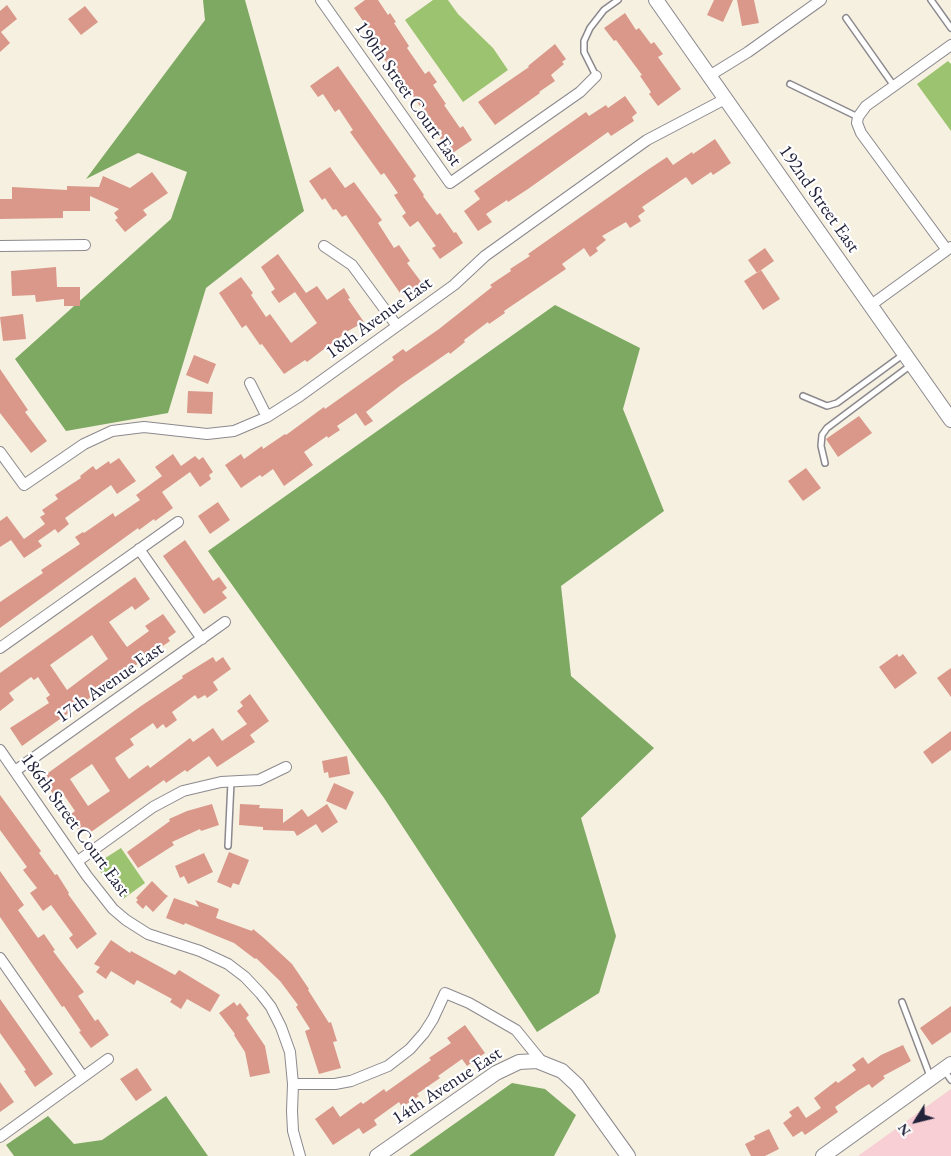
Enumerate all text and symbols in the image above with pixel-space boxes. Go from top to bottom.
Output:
street label: 190th Street Court East [350,17,466,171]
street label: 192nd Street East [773,141,865,257]
street label: 18th Avenue East [321,272,437,364]
street label: 17th Avenue East [52,638,168,728]
street label: 186th Street Court East [15,749,135,901]
street label: 14th Avenue East [388,1042,506,1130]
north arrow [891,1096,941,1146]
text: N [893,1120,914,1140]

